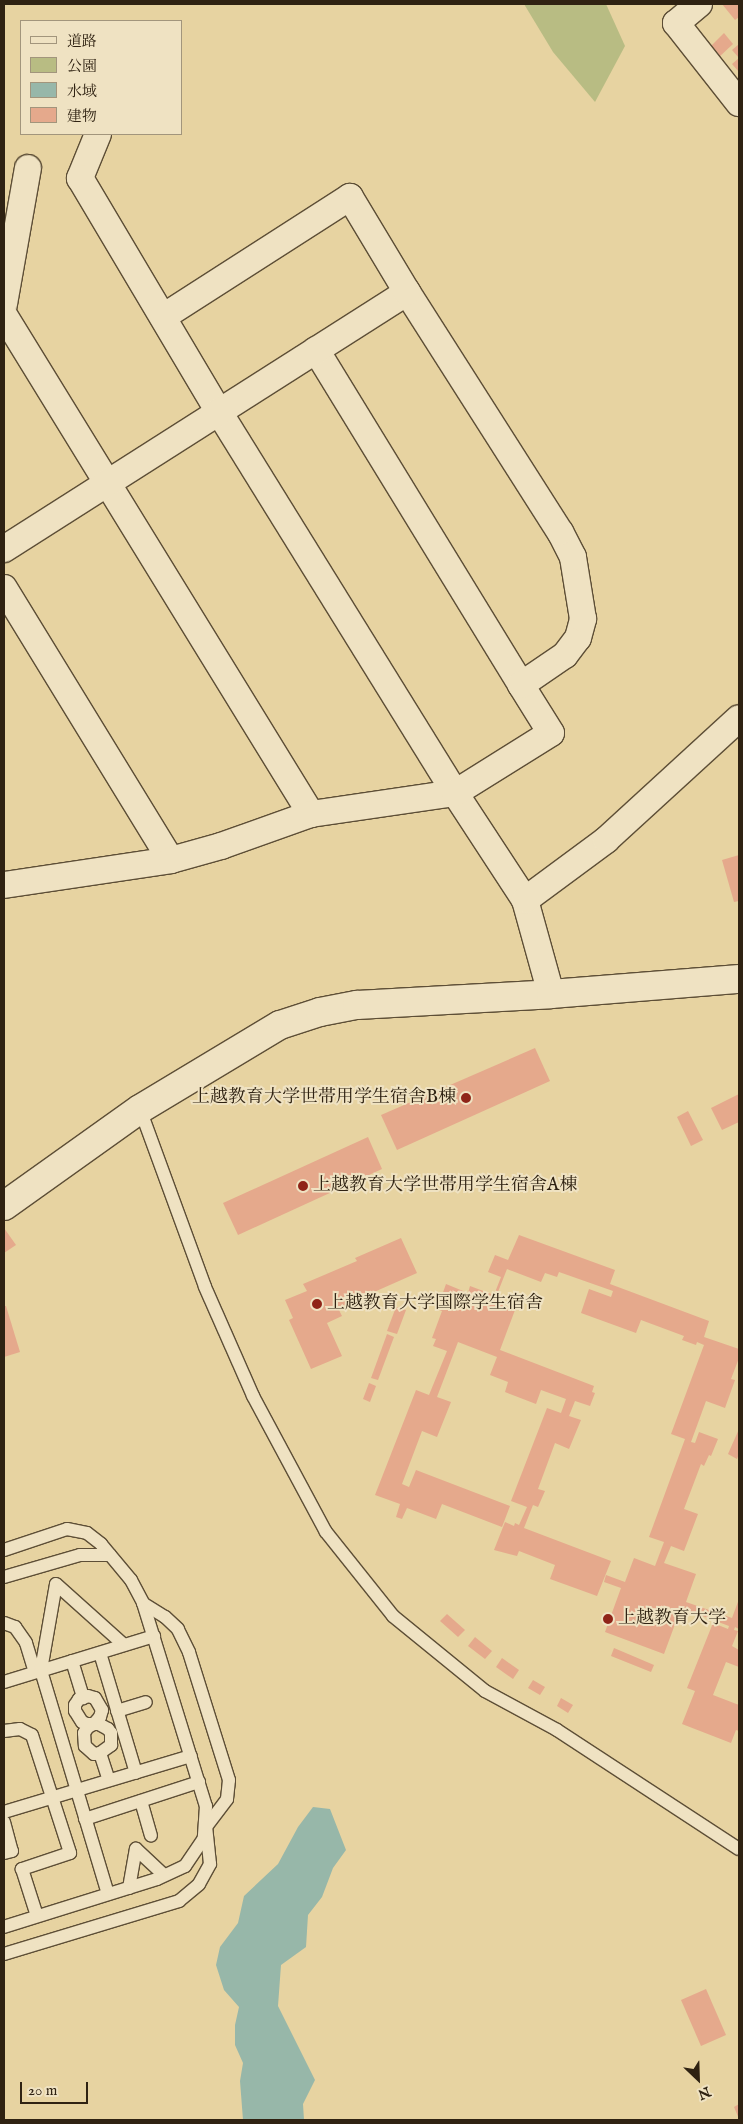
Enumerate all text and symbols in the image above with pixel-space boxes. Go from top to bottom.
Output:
legend [20,20,182,135]
text: 道路 [67,32,97,51]
text: 公園 [67,57,97,76]
text: 水域 [67,82,97,101]
text: 建物 [67,107,97,126]
place label: 上越教育大学世帯用学生宿舎B棟 [192,1087,456,1109]
marker: 上越教育大学世帯用学生宿舎B棟 [460,1092,472,1104]
place label: 上越教育大学世帯用学生宿舎A棟 [313,1175,577,1197]
marker: 上越教育大学世帯用学生宿舎A棟 [297,1180,309,1192]
place label: 上越教育大学国際学生宿舎 [327,1293,543,1315]
marker: 上越教育大学国際学生宿舎 [311,1298,323,1310]
place label: 上越教育大学 [618,1608,726,1630]
marker: 上越教育大学 [602,1613,614,1625]
north arrow [673,2054,723,2104]
scale bar [22,2072,90,2104]
text: 20 m [28,2081,57,2100]
text: N [695,2082,713,2103]

